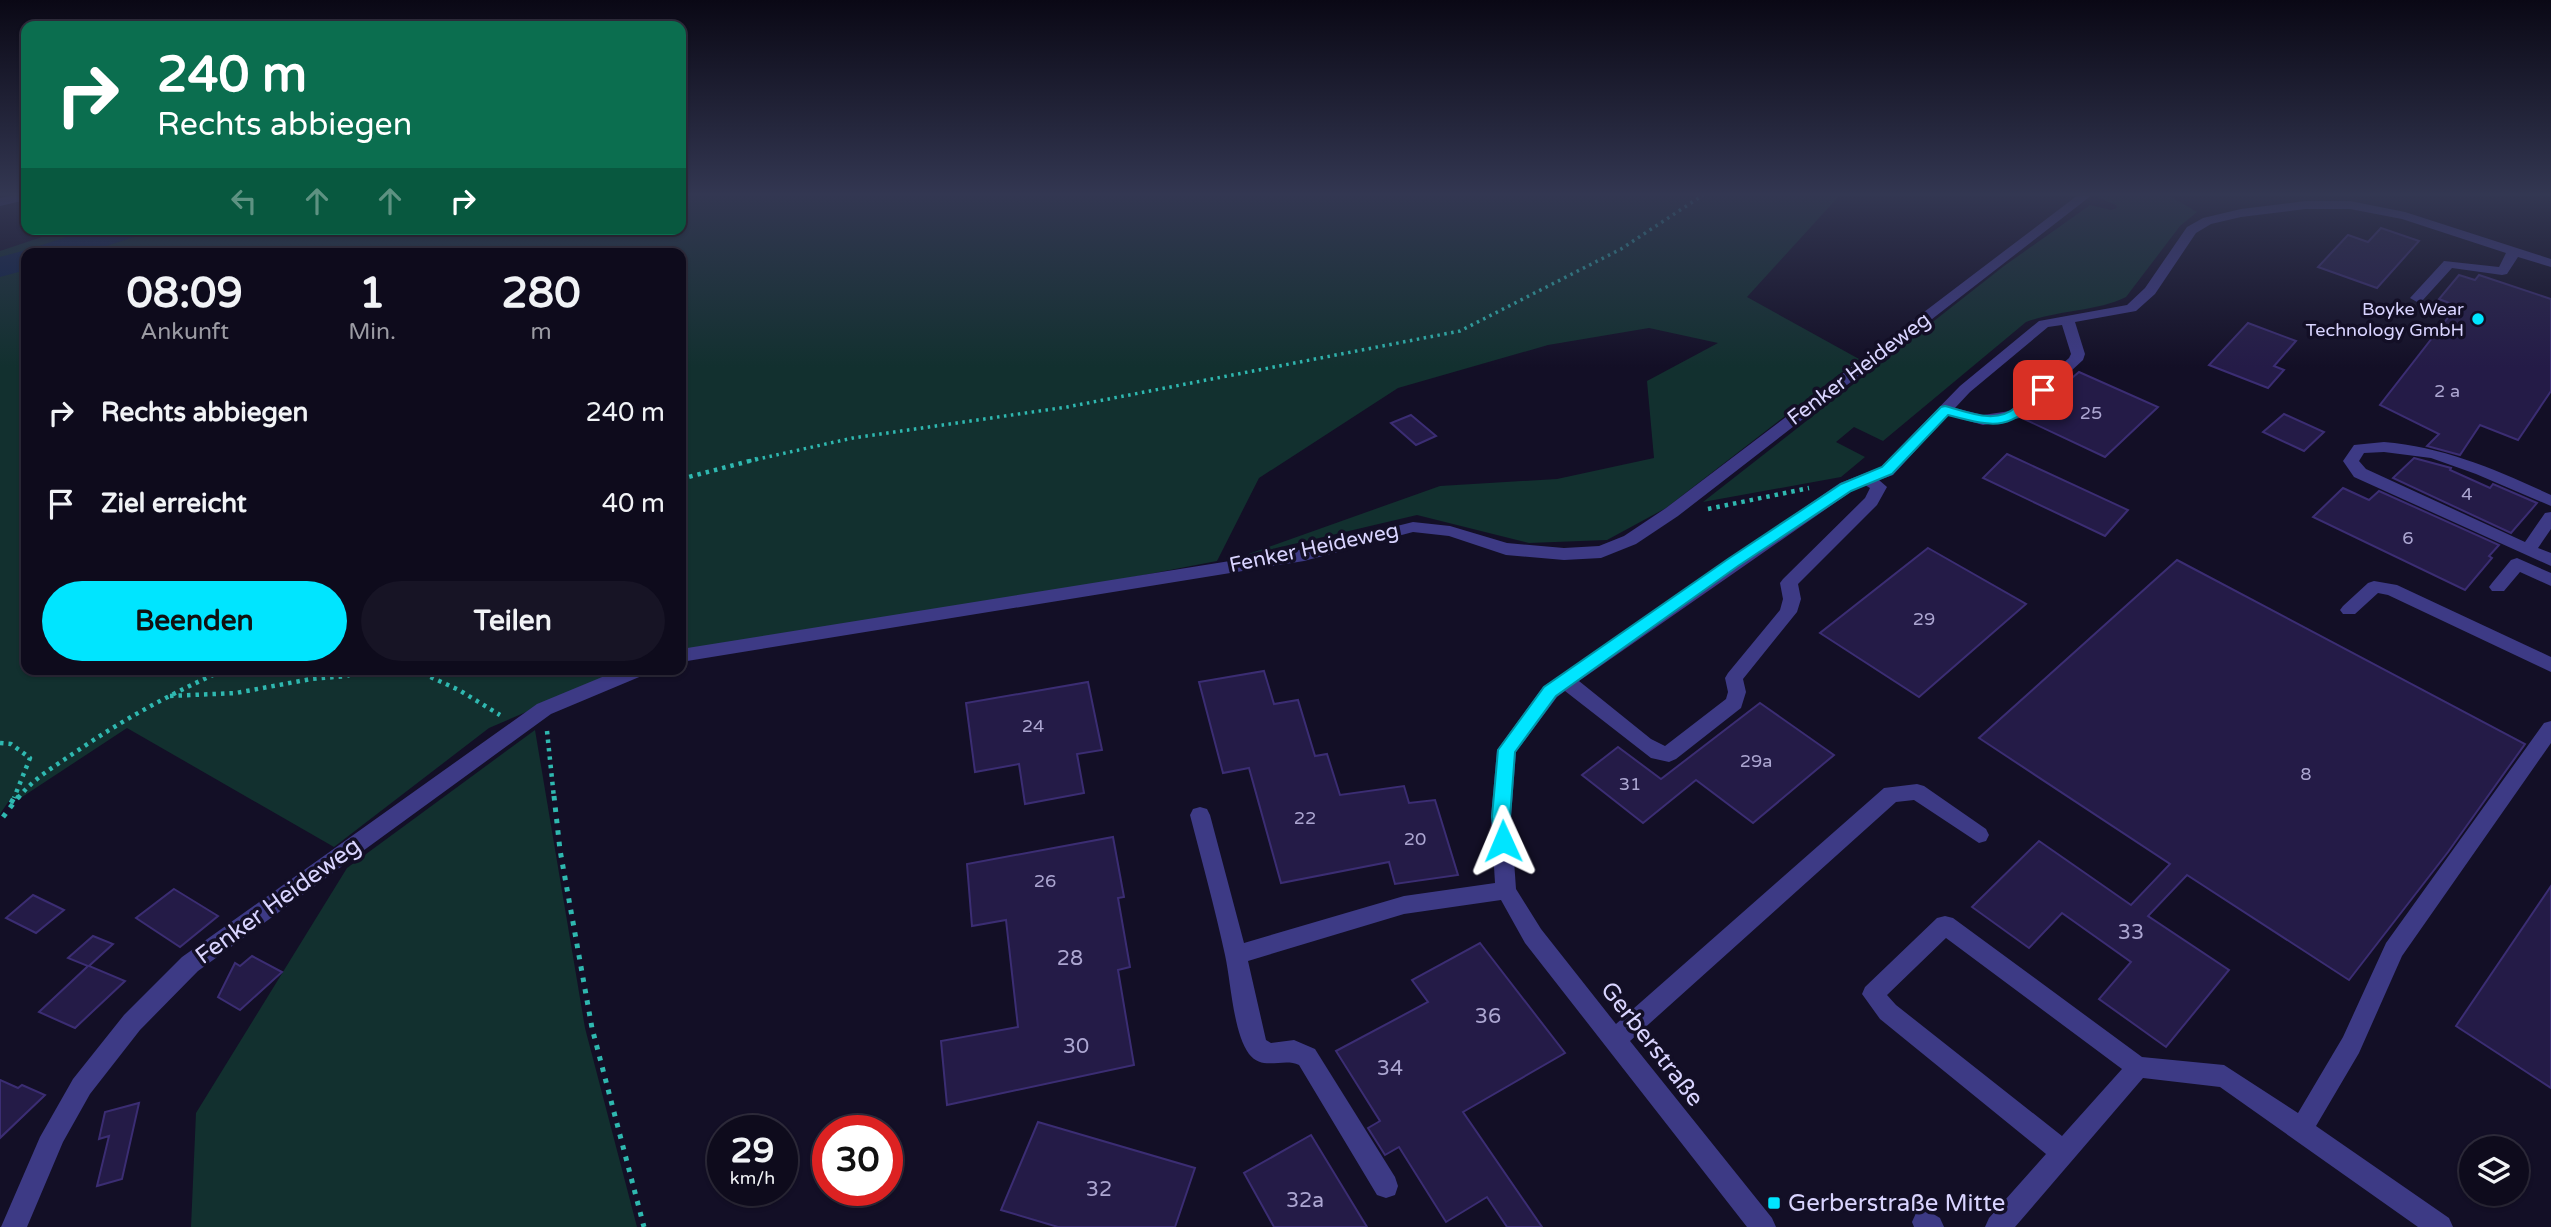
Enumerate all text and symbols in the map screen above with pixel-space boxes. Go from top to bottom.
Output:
text: 240 m [157,46,307,105]
icon: right [42,49,133,140]
text: Rechts abbiegen [157,106,412,144]
icon: left [225,182,263,220]
icon: ahead [298,182,336,220]
icon: ahead [371,182,409,220]
icon: right [444,182,482,220]
text: 08:09 [126,268,243,319]
text: 1 [359,268,385,319]
text: 280 [501,268,581,319]
place label: Boyke Wear Technology GmbH [2306,298,2464,341]
street label: Fenker Heideweg [1783,307,1935,431]
marker: Boyke Wear Technology GmbH [2470,311,2486,327]
text: Ankunft [140,318,229,346]
text: Min. [348,318,396,346]
text: m [530,318,552,346]
pin [2013,360,2073,420]
icon: arrive [2024,371,2062,409]
house number: 2 a [2434,380,2460,402]
icon: right [42,394,80,432]
text: Rechts abbiegen [101,397,308,428]
text: 240 m [585,397,665,428]
house number: 25 [2080,402,2102,424]
house number: 4 [2461,483,2473,505]
icon: arrive [42,485,80,523]
text: Ziel erreicht [101,488,247,519]
text: 40 m [602,488,665,519]
street label: Fenker Heideweg [1227,518,1401,578]
house number: 6 [2402,527,2414,549]
button: Beenden [42,581,347,661]
button: Teilen [361,581,665,661]
house number: 29 [1913,608,1935,630]
house number: 24 [1022,715,1044,737]
house number: 29a [1740,750,1772,772]
house number: 8 [2300,763,2312,785]
house number: 31 [1619,773,1641,795]
position arrow [1466,804,1540,878]
house number: 22 [1294,807,1316,829]
house number: 20 [1404,828,1426,850]
street label: Fenker Heideweg [190,831,366,971]
house number: 26 [1034,870,1056,892]
house number: 33 [2118,920,2144,945]
house number: 28 [1057,946,1083,971]
street label: Gerberstraße [1594,976,1710,1112]
house number: 36 [1475,1004,1501,1029]
house number: 30 [1063,1034,1089,1059]
house number: 34 [1377,1056,1403,1081]
speed limit sign: 30 [812,1115,903,1206]
text: 29 [731,1130,774,1172]
map controls [2459,1136,2529,1206]
button: layers [2459,1136,2529,1206]
text: km/h [730,1167,775,1189]
house number: 32 [1086,1177,1112,1202]
house number: 32a [1286,1188,1324,1213]
place label: Gerberstraße Mitte [1788,1189,2005,1218]
marker: Gerberstraße Mitte [1766,1195,1782,1211]

